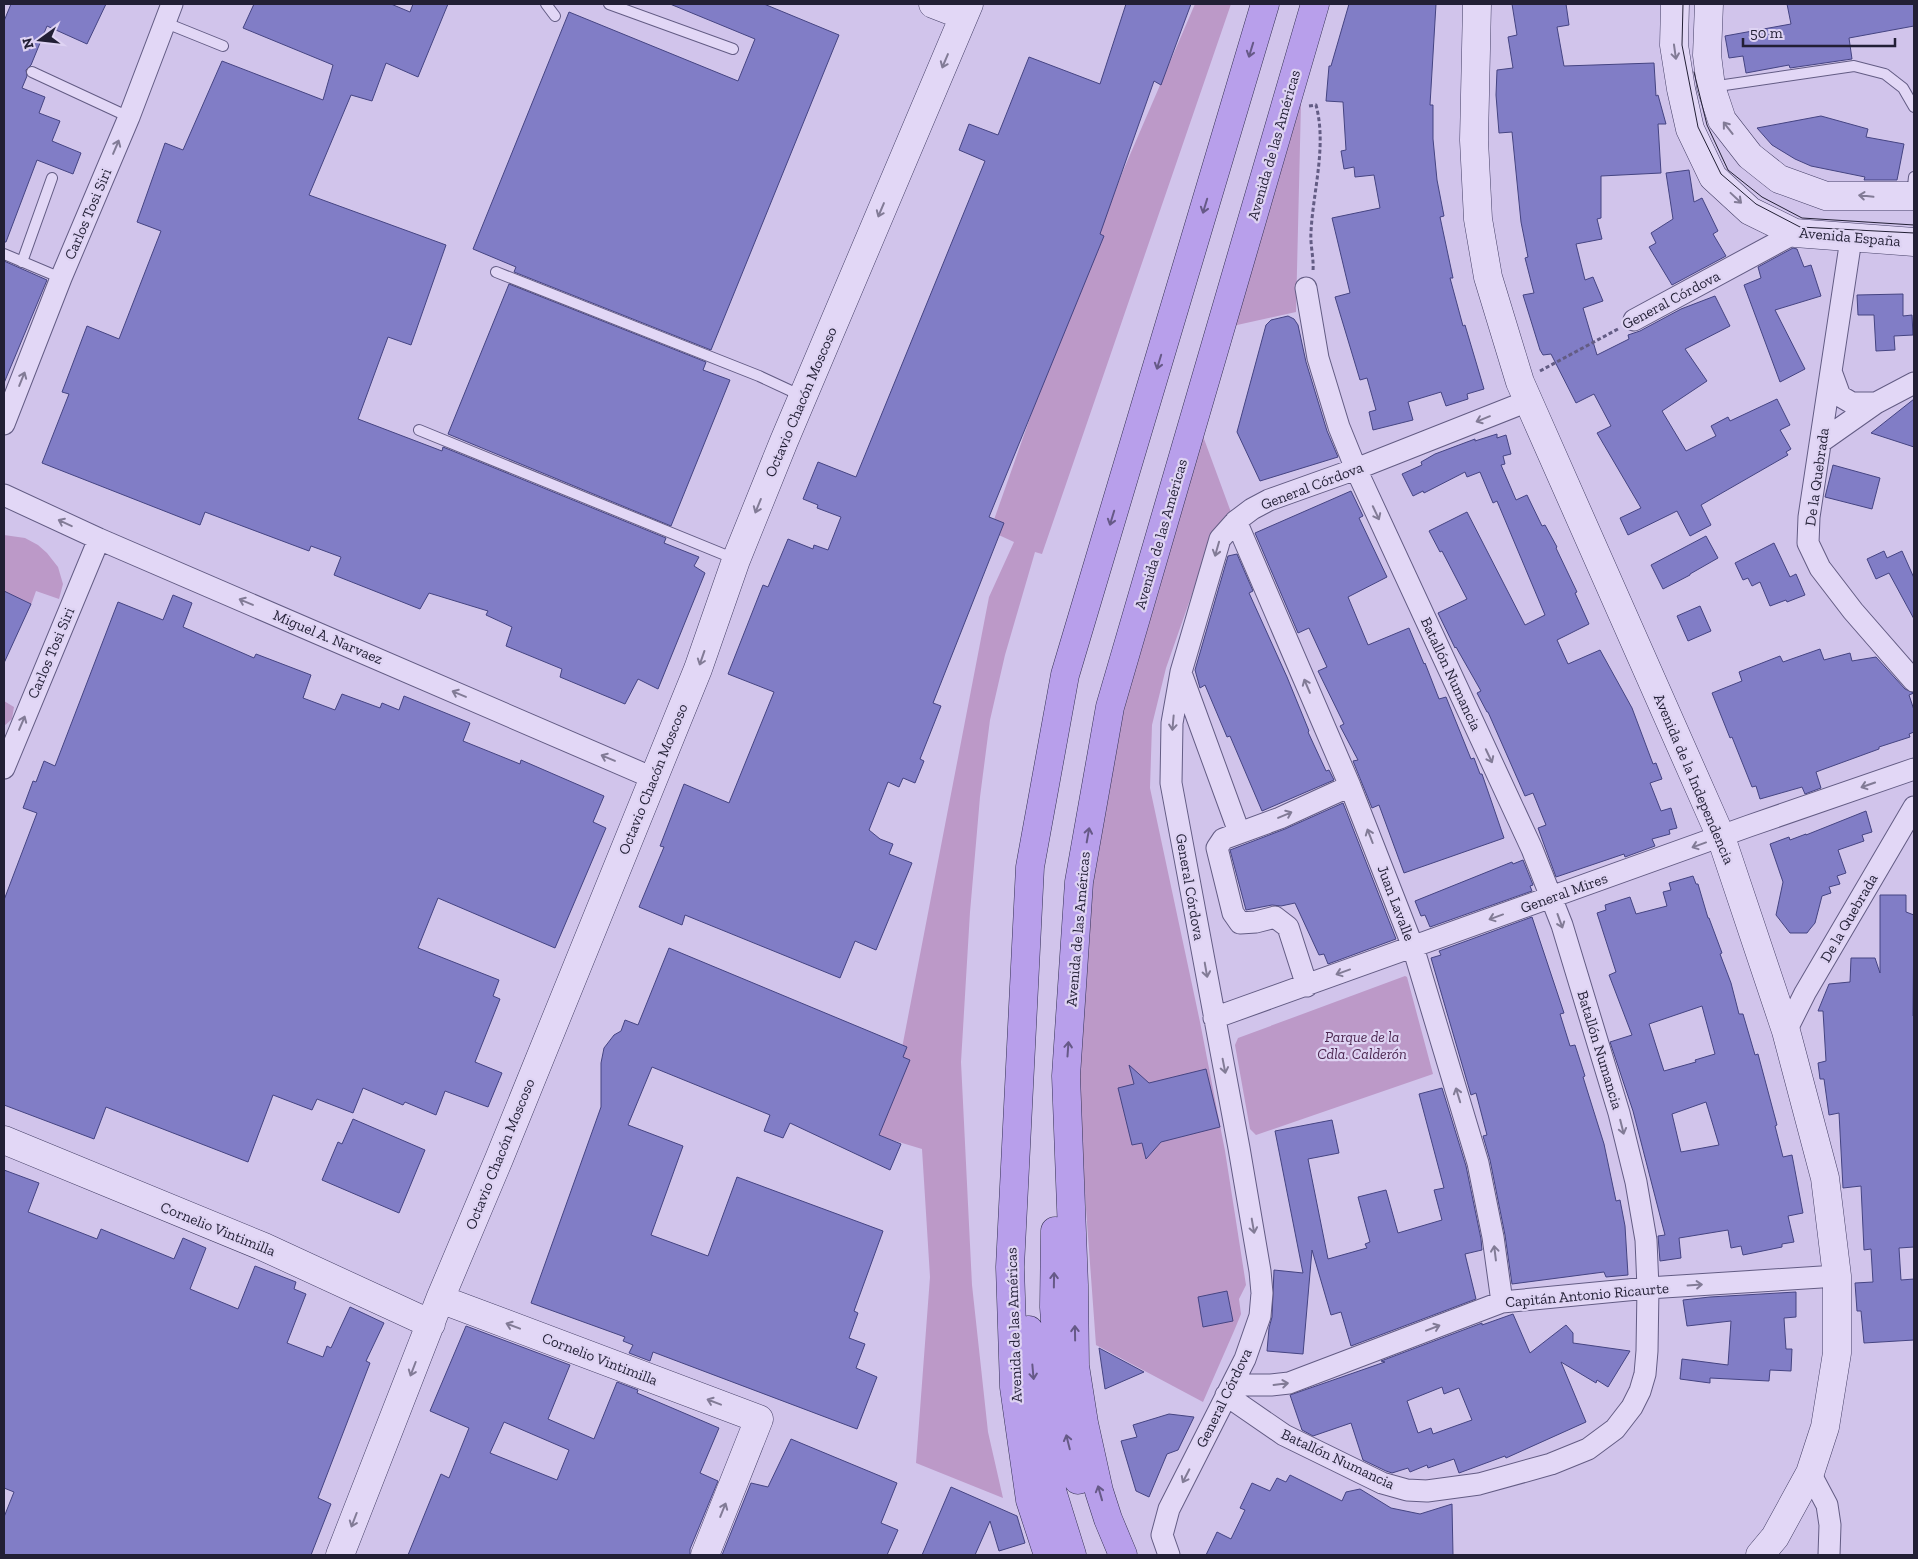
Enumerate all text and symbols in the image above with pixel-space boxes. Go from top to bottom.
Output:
north arrow [15,15,65,65]
scale bar [1743,15,1896,47]
text: 50 m [1750,24,1783,42]
text: N [18,36,38,51]
one-way arrow [1246,42,1256,58]
one-way arrow [1671,44,1681,60]
one-way arrow [939,53,949,68]
street label: Avenida de las Américas [1244,68,1304,222]
one-way arrow [1723,121,1733,135]
one-way arrow [112,140,121,156]
street label: Carlos Tosi Siri [61,166,115,262]
one-way arrow [1858,191,1874,201]
one-way arrow [1729,192,1742,204]
one-way arrow [1199,198,1209,214]
one-way arrow [876,202,886,217]
street label: Avenida España [1798,224,1902,250]
street label: General Córdova [1619,267,1723,333]
street label: Octavio Chacón Moscoso [761,324,841,480]
one-way arrow [1153,354,1163,370]
one-way arrow [18,372,27,387]
one-way arrow [1476,415,1491,424]
street label: De la Quebrada [1801,427,1833,527]
street label: Avenida de las Américas [1131,457,1191,611]
street label: General Córdova [1258,458,1366,514]
one-way arrow [753,497,762,513]
one-way arrow [1372,506,1382,521]
one-way arrow [1107,509,1117,525]
one-way arrow [58,518,73,527]
one-way arrow [1211,541,1221,557]
one-way arrow [239,597,254,606]
street label: Carlos Tosi Siri [24,605,78,701]
street label: Miguel A. Narvaez [270,606,386,668]
street label: Batallón Numancia [1417,614,1485,734]
one-way arrow [696,650,706,666]
one-way arrow [1302,679,1312,694]
one-way arrow [452,689,467,699]
street label: Avenida de la Independencia [1650,691,1738,867]
street label: Octavio Chacón Moscoso [614,701,692,857]
one-way arrow [1168,715,1178,731]
one-way arrow [18,716,28,731]
one-way arrow [1485,748,1494,763]
one-way arrow [601,753,616,763]
one-way arrow [1861,781,1876,790]
one-way arrow [1277,810,1292,820]
one-way arrow [1083,827,1093,843]
one-way arrow [1365,829,1374,844]
street label: General Córdova [1172,832,1208,942]
one-way arrow [1691,841,1707,850]
street label: Avenida de las Américas [1062,851,1094,1007]
street label: Juan Lavalle [1373,863,1419,943]
street label: General Mires [1518,869,1610,917]
street label: De la Quebrada [1816,871,1882,965]
one-way arrow [1488,913,1504,923]
one-way arrow [1556,913,1565,928]
one-way arrow [1201,962,1211,978]
one-way arrow [1336,968,1351,977]
street label: Batallón Numancia [1573,988,1627,1112]
park label: Parque de la Cdla. Calderón [1317,1028,1407,1063]
one-way arrow [1063,1041,1072,1057]
one-way arrow [1219,1057,1229,1073]
street label: Octavio Chacón Moscoso [461,1076,539,1232]
one-way arrow [1452,1088,1462,1104]
one-way arrow [1618,1118,1628,1134]
street label: Cornelio Vintimilla [158,1198,278,1260]
one-way arrow [1248,1217,1258,1233]
one-way arrow [1490,1246,1500,1262]
street label: Avenida de las Américas [1002,1247,1026,1403]
one-way arrow [1049,1273,1059,1289]
street label: Capitán Antonio Ricaurte [1504,1279,1670,1311]
one-way arrow [1687,1281,1703,1290]
one-way arrow [505,1321,521,1330]
one-way arrow [1425,1323,1440,1332]
one-way arrow [1070,1326,1079,1342]
street label: Cornelio Vintimilla [540,1329,660,1389]
street label: General Córdova [1192,1345,1256,1451]
one-way arrow [408,1361,417,1376]
one-way arrow [1028,1364,1038,1380]
one-way arrow [1272,1379,1288,1389]
one-way arrow [707,1397,722,1406]
street label: Batallón Numancia [1278,1425,1398,1493]
one-way arrow [1063,1434,1073,1450]
one-way arrow [1181,1468,1191,1483]
one-way arrow [1095,1486,1105,1502]
one-way arrow [718,1503,728,1518]
one-way arrow [348,1512,358,1527]

